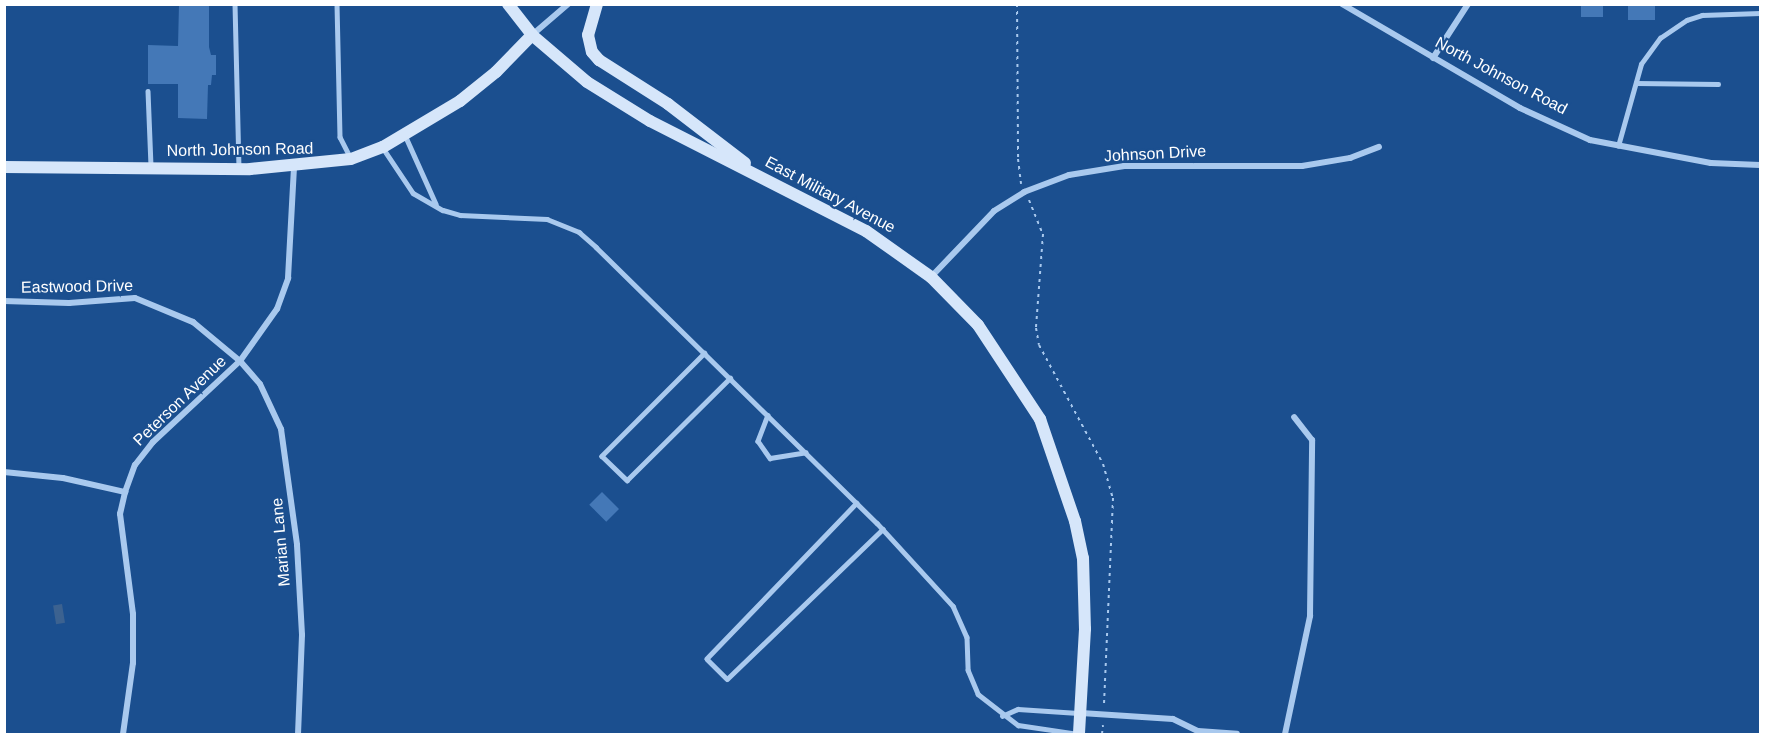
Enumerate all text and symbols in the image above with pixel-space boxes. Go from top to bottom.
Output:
street label: North Johnson Road [1432,33,1570,119]
street label: North Johnson Road [166,139,314,161]
street label: Johnson Drive [1103,142,1207,166]
street label: East Military Avenue [761,152,899,238]
street label: Eastwood Drive [21,276,133,298]
street label: Peterson Avenue [129,352,231,450]
street label: Marian Lane [268,497,294,587]

